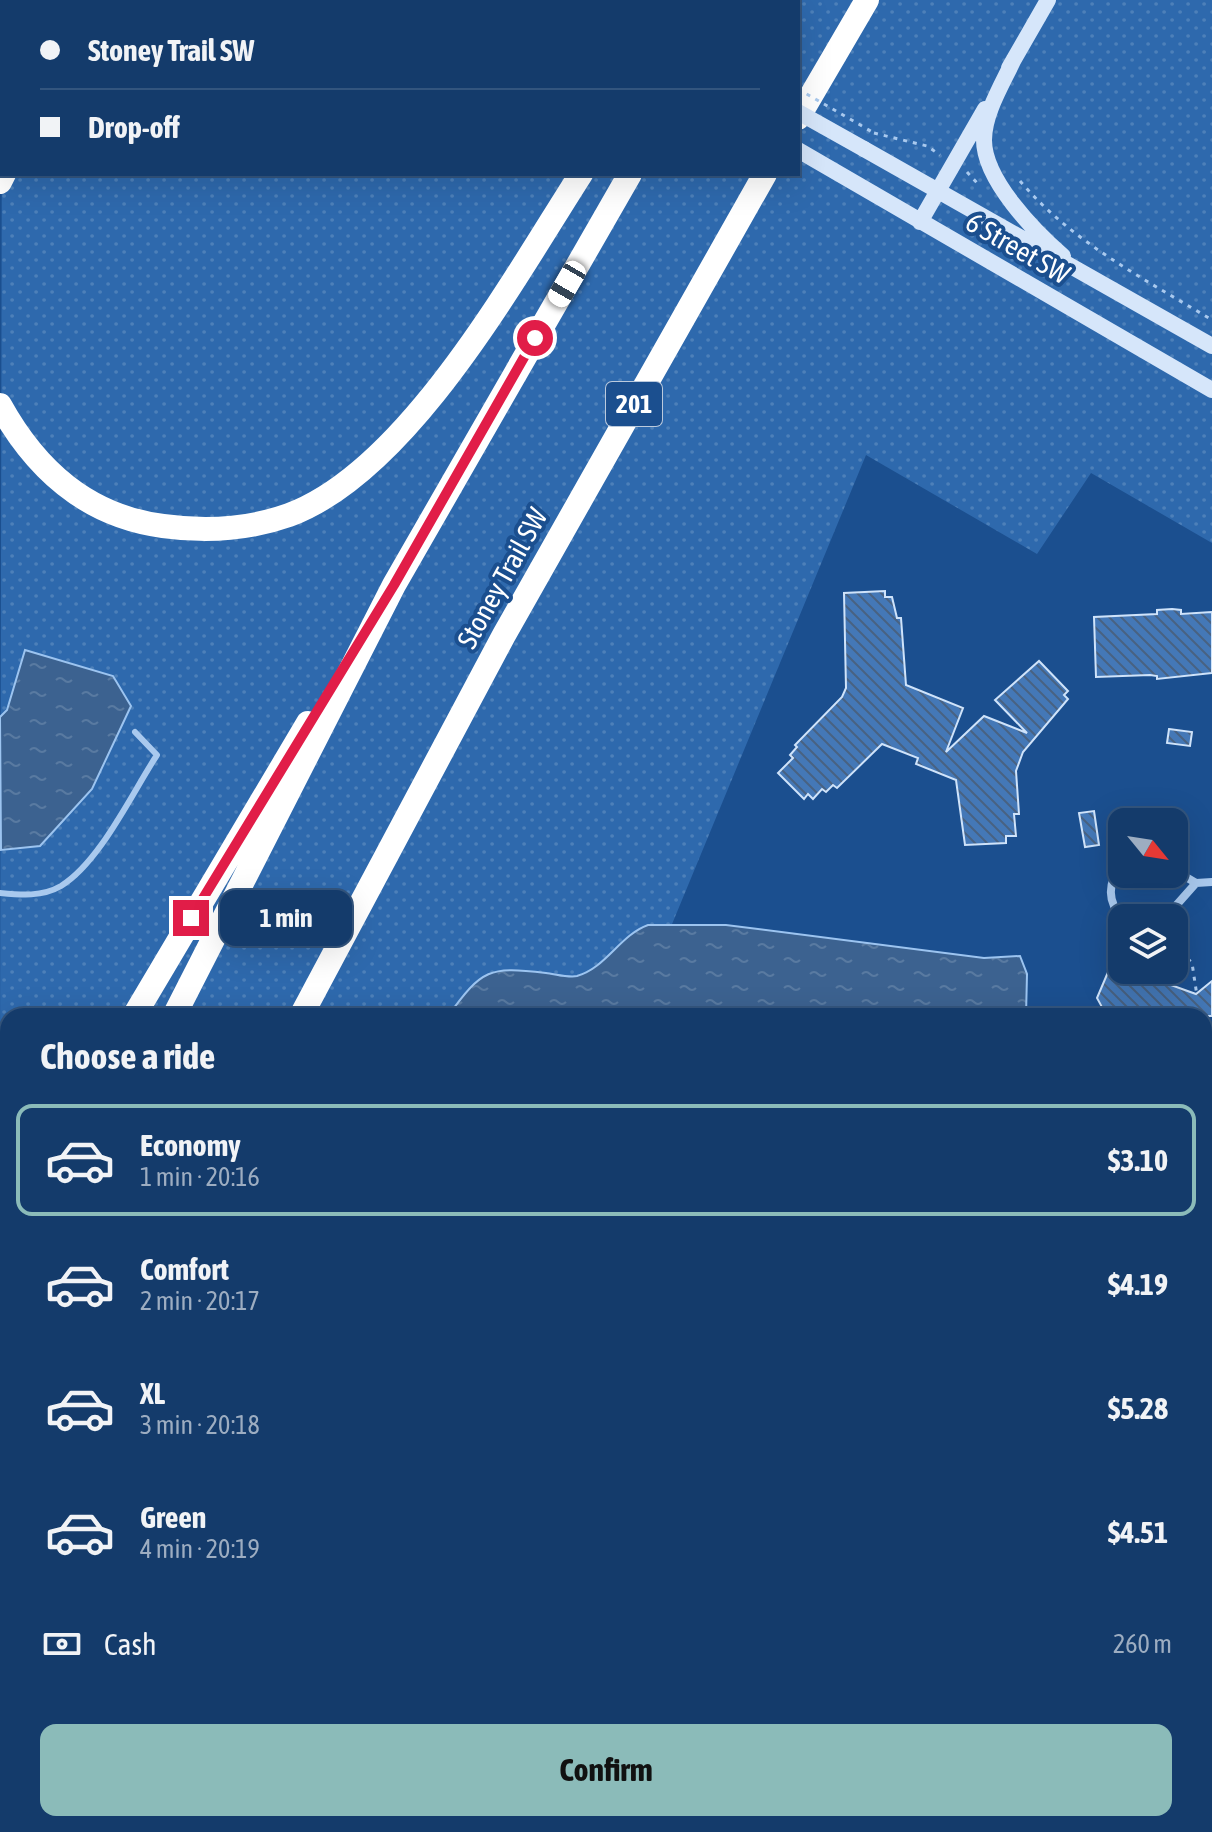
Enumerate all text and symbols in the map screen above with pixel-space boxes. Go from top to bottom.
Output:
text: Stoney Trail SW [88,33,254,67]
text: Drop-off [88,110,180,144]
street label: 6 Street SW [960,206,1076,291]
car [545,257,589,311]
route start [517,320,553,356]
road number: 201 [606,382,662,426]
street label: Stoney Trail SW [450,502,554,654]
north arrow [1108,808,1188,888]
map controls [1108,808,1188,984]
callout: 1 min [219,890,351,946]
route end [173,900,209,936]
text: 1 min [259,903,313,933]
button: layers [1108,904,1188,984]
text: Choose a ride [40,1035,215,1077]
icon: car [44,1124,116,1196]
text: Economy [140,1128,241,1162]
text: $3.10 [1108,1143,1168,1177]
text: 1 min · 20:16 [140,1162,260,1192]
icon: car [44,1248,116,1320]
text: Comfort [140,1252,229,1286]
text: $4.19 [1108,1267,1168,1301]
text: 2 min · 20:17 [140,1286,260,1316]
icon: car [44,1372,116,1444]
text: XL [140,1376,165,1410]
text: $5.28 [1108,1391,1168,1425]
text: 3 min · 20:18 [140,1410,260,1440]
icon: car [44,1496,116,1568]
text: Green [140,1500,206,1534]
text: $4.51 [1108,1515,1168,1549]
text: 4 min · 20:19 [140,1534,260,1564]
icon: cash [40,1622,84,1666]
text: Cash [104,1627,157,1661]
text: 260 m [1113,1629,1172,1659]
button: Confirm [40,1724,1172,1816]

